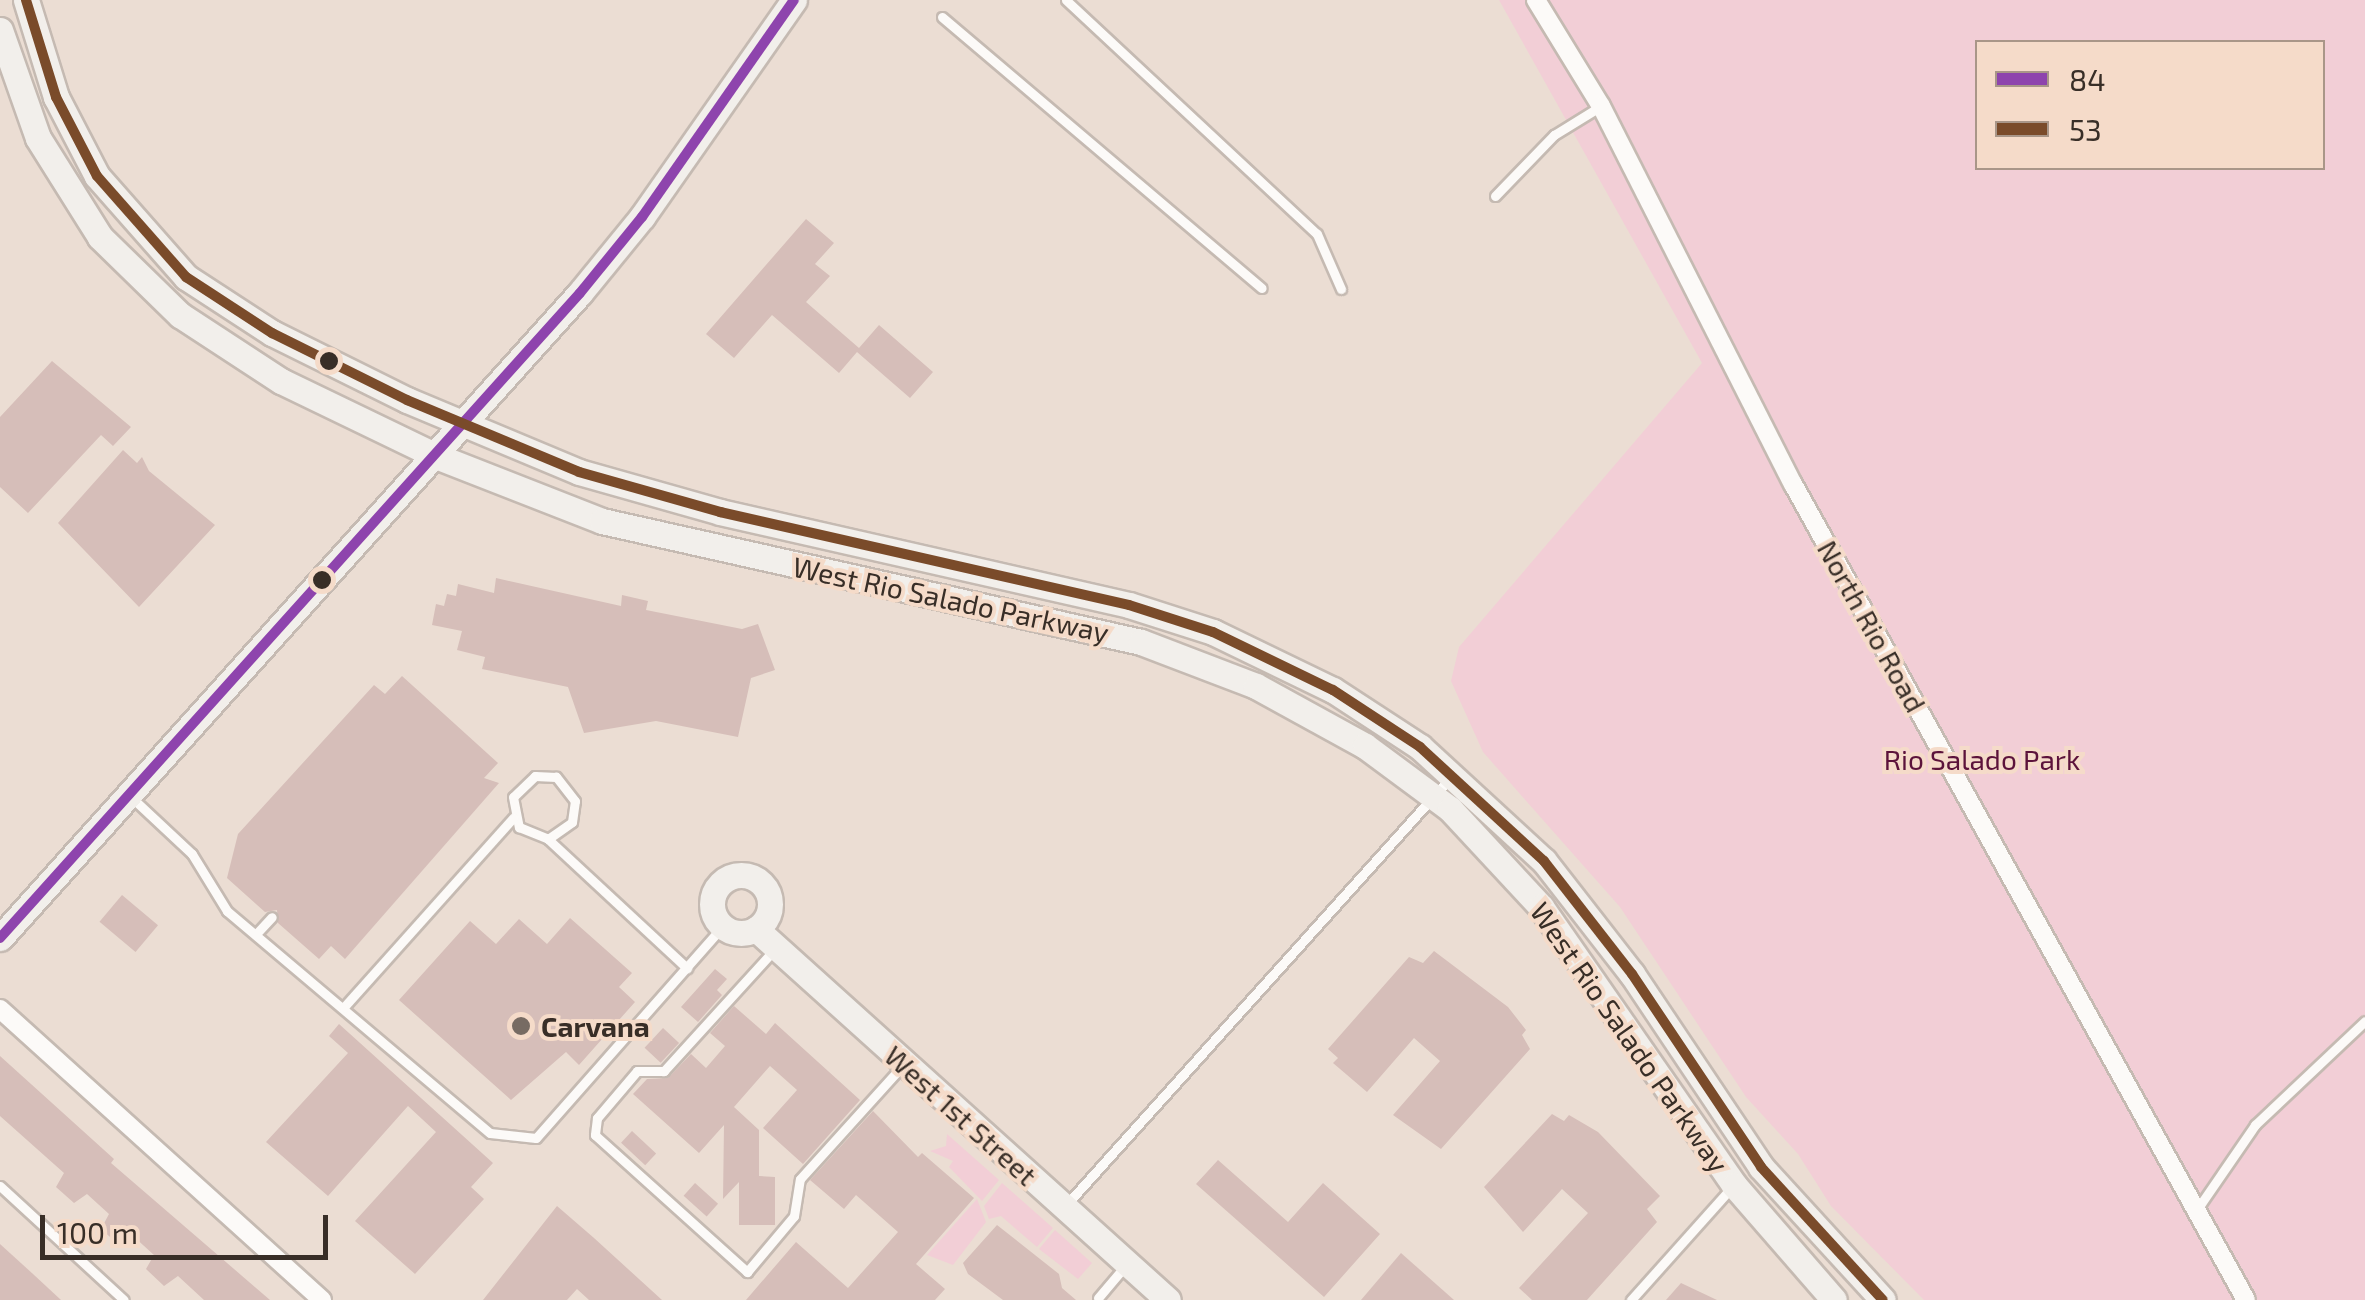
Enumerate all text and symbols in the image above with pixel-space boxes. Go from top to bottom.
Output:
legend [1975,40,2325,170]
text: 84 [2069,61,2106,97]
text: 53 [2069,111,2102,147]
unlabelled marker [319,351,339,371]
street label: North Rio Road [1811,534,1933,718]
street label: West Rio Salado Parkway [790,549,1112,649]
unlabelled marker [312,570,332,590]
park label: Rio Salado Park [1884,742,2080,776]
street label: West Rio Salado Parkway [1524,895,1736,1179]
place label: Carvana [541,1009,650,1043]
marker: Carvana [510,1015,532,1037]
street label: West 1st Street [878,1038,1044,1192]
scale bar [45,1195,332,1257]
text: 100 m [57,1214,138,1250]

